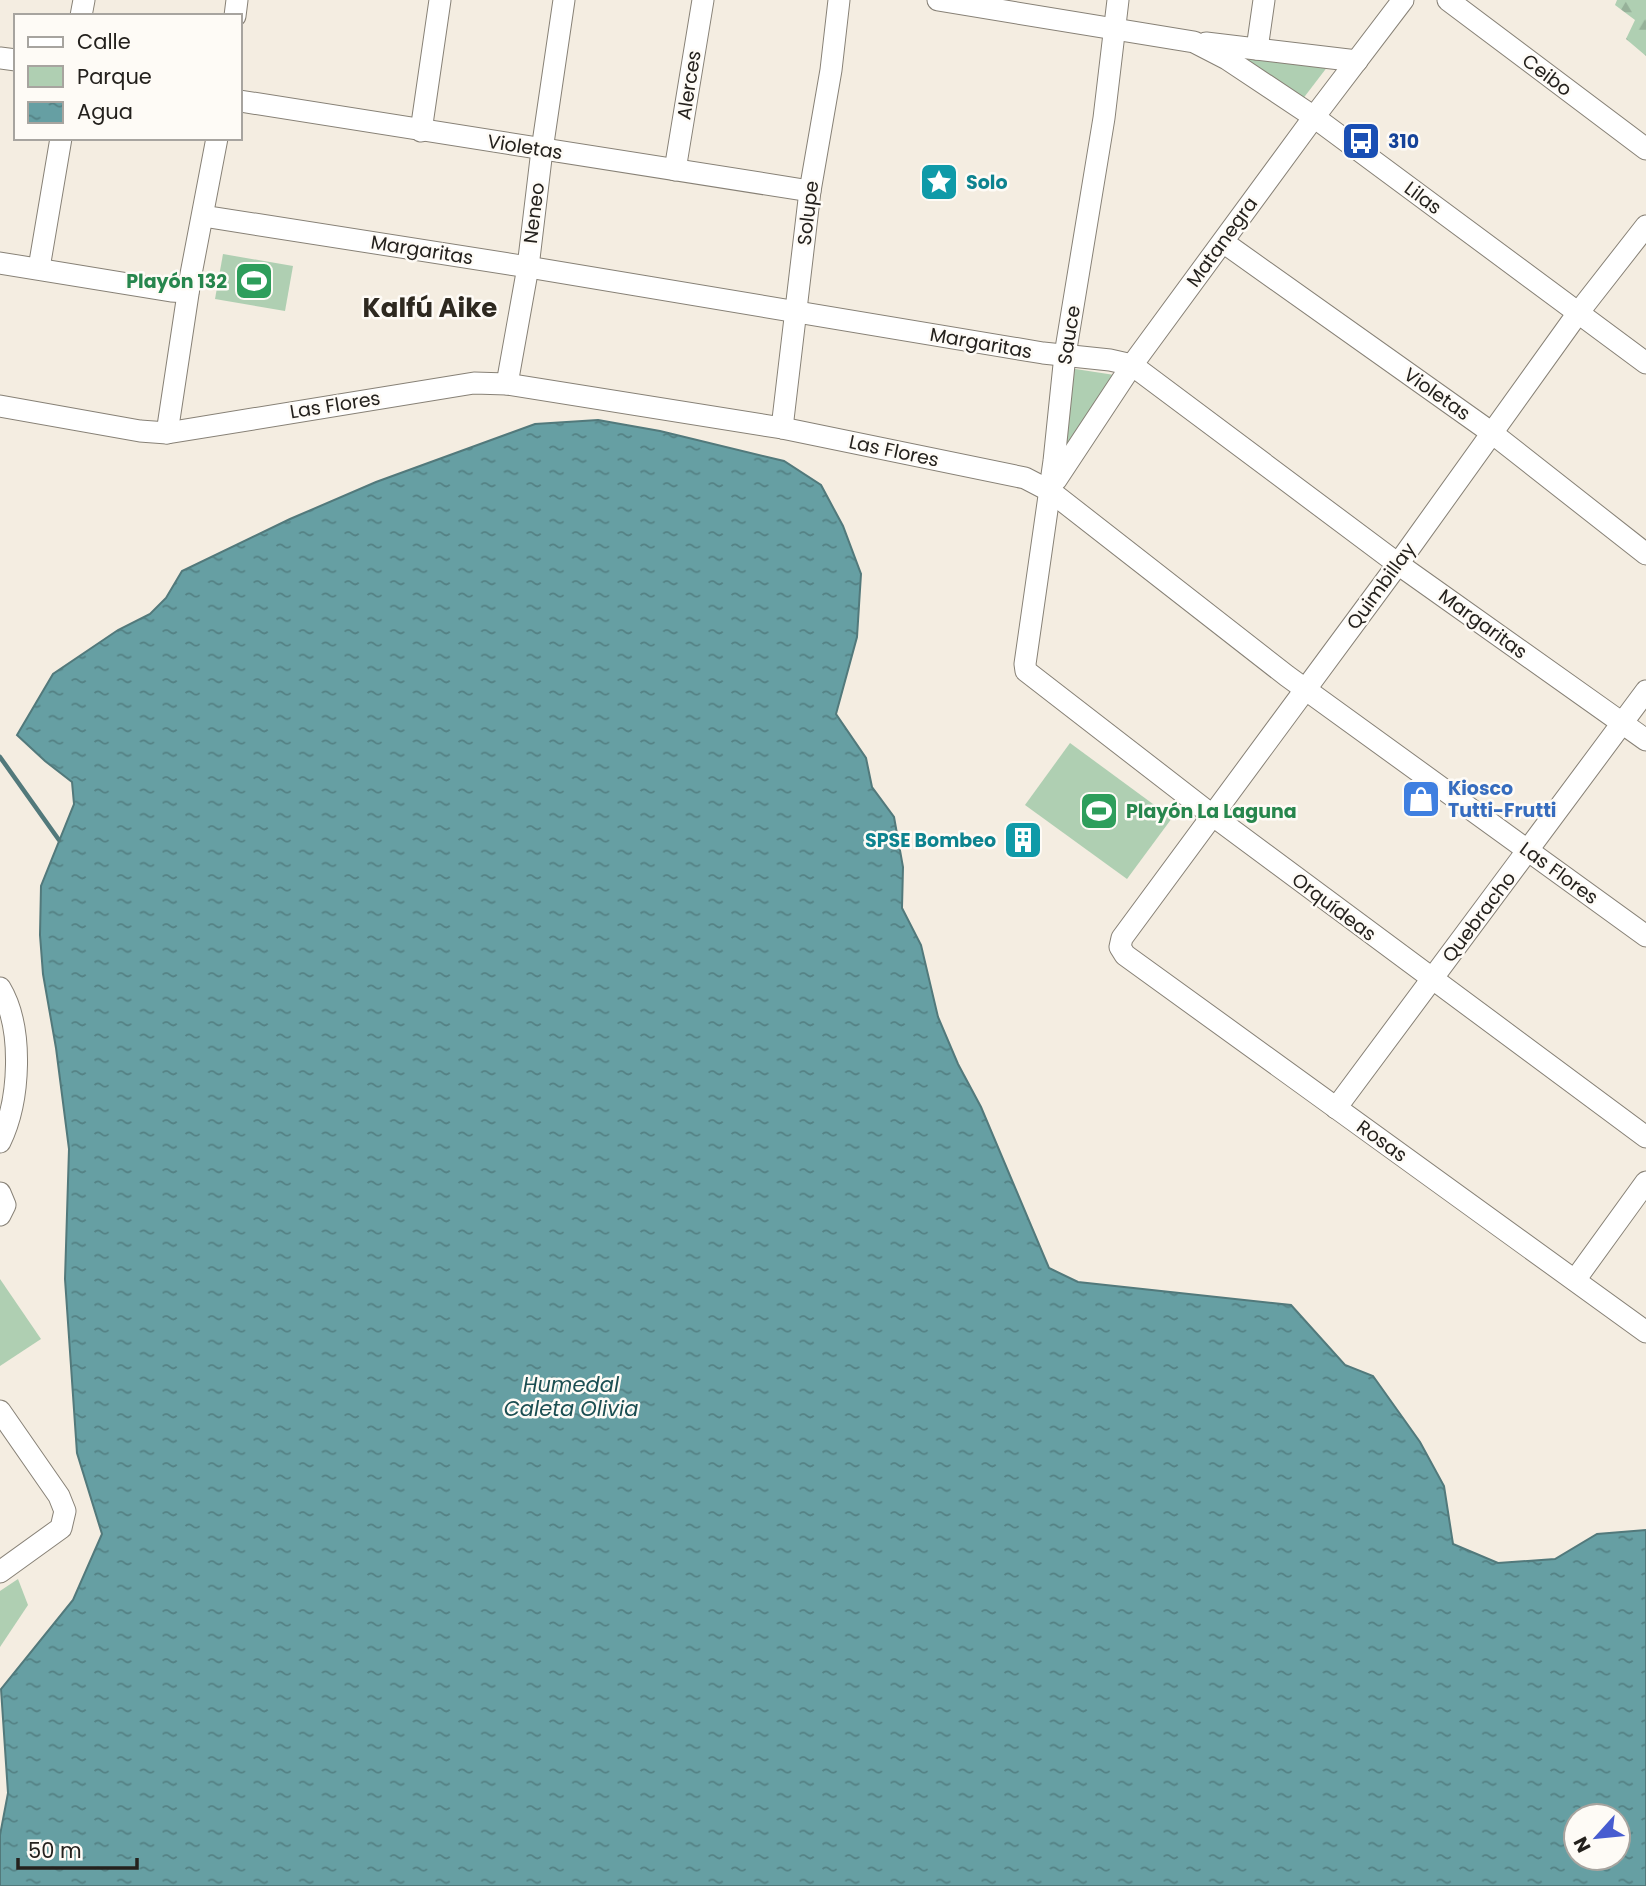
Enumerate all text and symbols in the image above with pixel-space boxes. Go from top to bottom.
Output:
legend [14,14,242,140]
text: Calle [77,27,131,56]
street label: Ceibo [1516,47,1578,103]
street label: Alerces [670,49,708,121]
text: Parque [77,62,152,91]
text: Agua [77,97,133,126]
bus stop icon: 310 [1340,120,1382,162]
street label: Violetas [485,128,565,166]
place label: 310 [1388,128,1419,155]
place icon: Solo [918,161,960,203]
place label: Solo [966,169,1008,196]
street label: Lilas [1399,175,1447,221]
street label: Solupe [791,179,825,247]
street label: Neneo [517,181,551,245]
street label: Matanegra [1180,191,1264,293]
street label: Margaritas [369,229,475,271]
sports icon: Playón 132 [233,260,275,302]
place label: Playón 132 [126,268,227,295]
district label: Kalfú Aike [363,290,497,326]
street label: Sauce [1051,304,1087,366]
street label: Margaritas [928,321,1034,365]
street label: Violetas [1398,361,1476,427]
street label: Las Flores [288,385,382,425]
street label: Las Flores [847,428,941,474]
street label: Quimbillay [1340,537,1422,635]
street label: Margaritas [1433,583,1533,665]
place label: Kiosco Tutti-Frutti [1448,775,1556,824]
shop icon: Kiosco Tutti-Frutti [1400,778,1442,820]
sports icon: Playón La Laguna [1078,790,1120,832]
place label: Playón La Laguna [1126,798,1297,825]
building icon: SPSE Bombeo [1002,819,1044,861]
place label: SPSE Bombeo [865,827,996,854]
street label: Las Flores [1514,835,1604,911]
street label: Orquídeas [1286,866,1382,948]
street label: Quebracho [1436,866,1522,968]
street label: Rosas [1351,1114,1413,1168]
water label: Humedal Caleta Olivia [504,1370,638,1423]
north arrow [1562,1802,1632,1872]
scale bar [18,1826,136,1870]
text: N [1567,1832,1598,1857]
text: 50 m [28,1836,82,1865]

